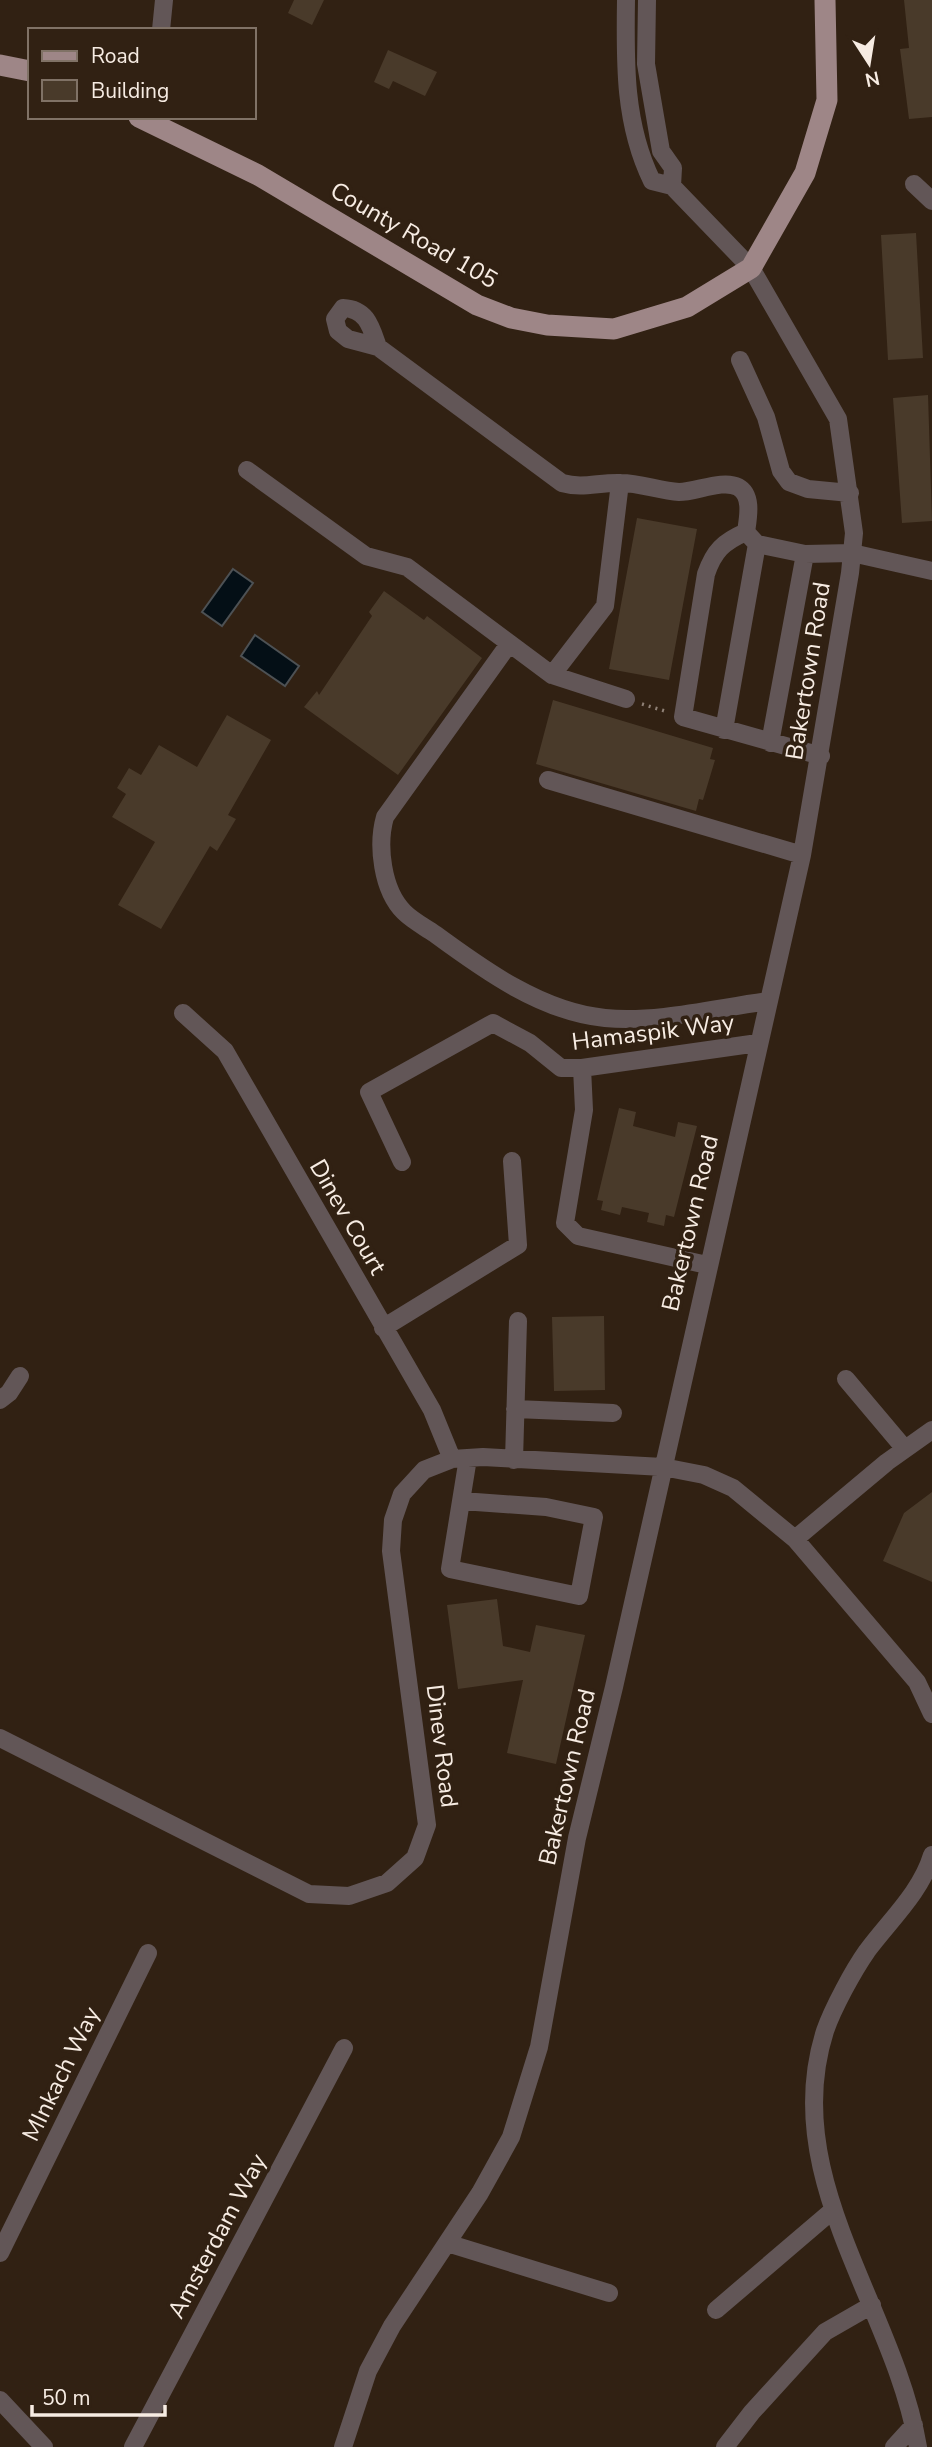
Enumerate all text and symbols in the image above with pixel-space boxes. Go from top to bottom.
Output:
legend [28,28,256,119]
north arrow [834,28,904,98]
text: Road [91,42,140,70]
text: N [863,64,882,93]
text: Building [91,77,169,105]
street label: County Road 105 [325,174,503,296]
street label: Bakertown Road [778,580,838,762]
street label: Hamaspik Way [570,1006,737,1058]
street label: Bakertown Road [654,1132,726,1314]
street label: Dinev Court [302,1154,394,1281]
street label: Dinev Road [419,1683,465,1809]
street label: Bakertown Road [531,1686,603,1868]
street label: MInkach Way [15,2001,108,2147]
street label: Amsterdam Way [160,2147,274,2324]
scale bar [32,2374,164,2418]
text: 50 m [42,2384,91,2412]

